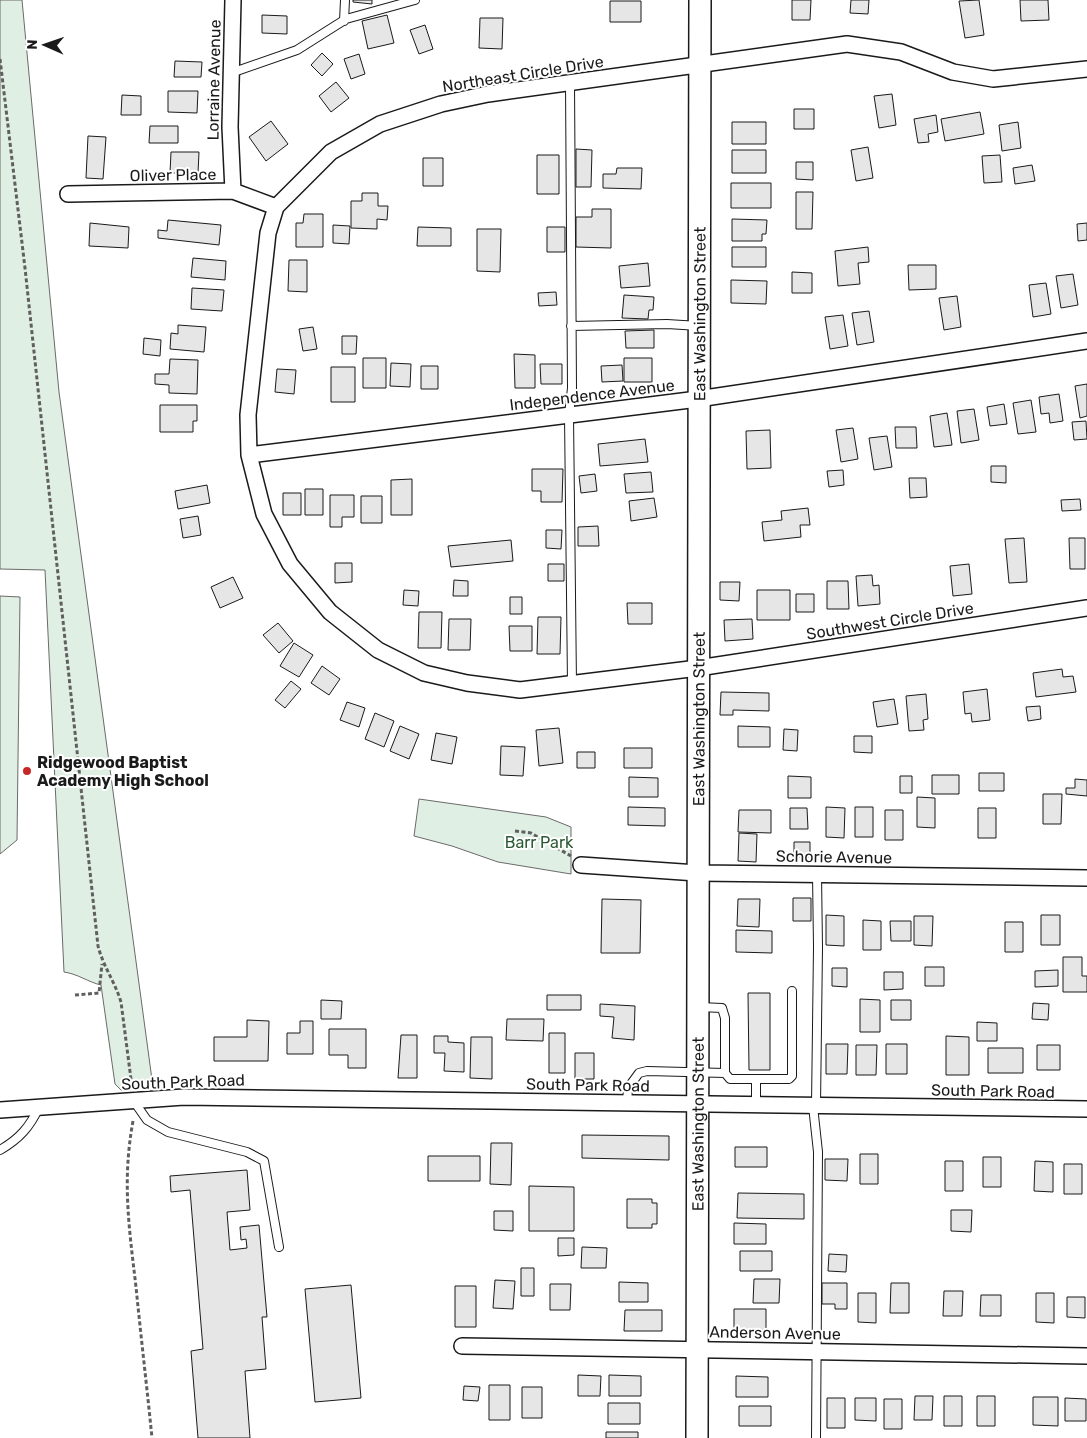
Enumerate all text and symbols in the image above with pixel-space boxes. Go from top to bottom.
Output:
street label: Lorraine Avenue [203,19,225,141]
north arrow [20,20,70,70]
text: N [24,39,41,50]
street label: Northeast Circle Drive [441,52,605,96]
street label: Oliver Place [130,165,216,185]
street label: East Washington Street [690,227,709,401]
street label: Independence Avenue [508,375,676,415]
street label: Southwest Circle Drive [805,598,975,644]
street label: East Washington Street [689,632,708,806]
place label: Ridgewood Baptist Academy High School [37,753,209,790]
marker: Ridgewood Baptist Academy High School [21,765,33,777]
park label: Barr Park [505,833,574,852]
street label: Schorie Avenue [776,846,892,868]
street label: East Washington Street [688,1037,707,1211]
street label: South Park Road [121,1070,245,1094]
street label: South Park Road [526,1074,650,1096]
street label: South Park Road [931,1080,1055,1102]
street label: Anderson Avenue [709,1322,841,1344]

